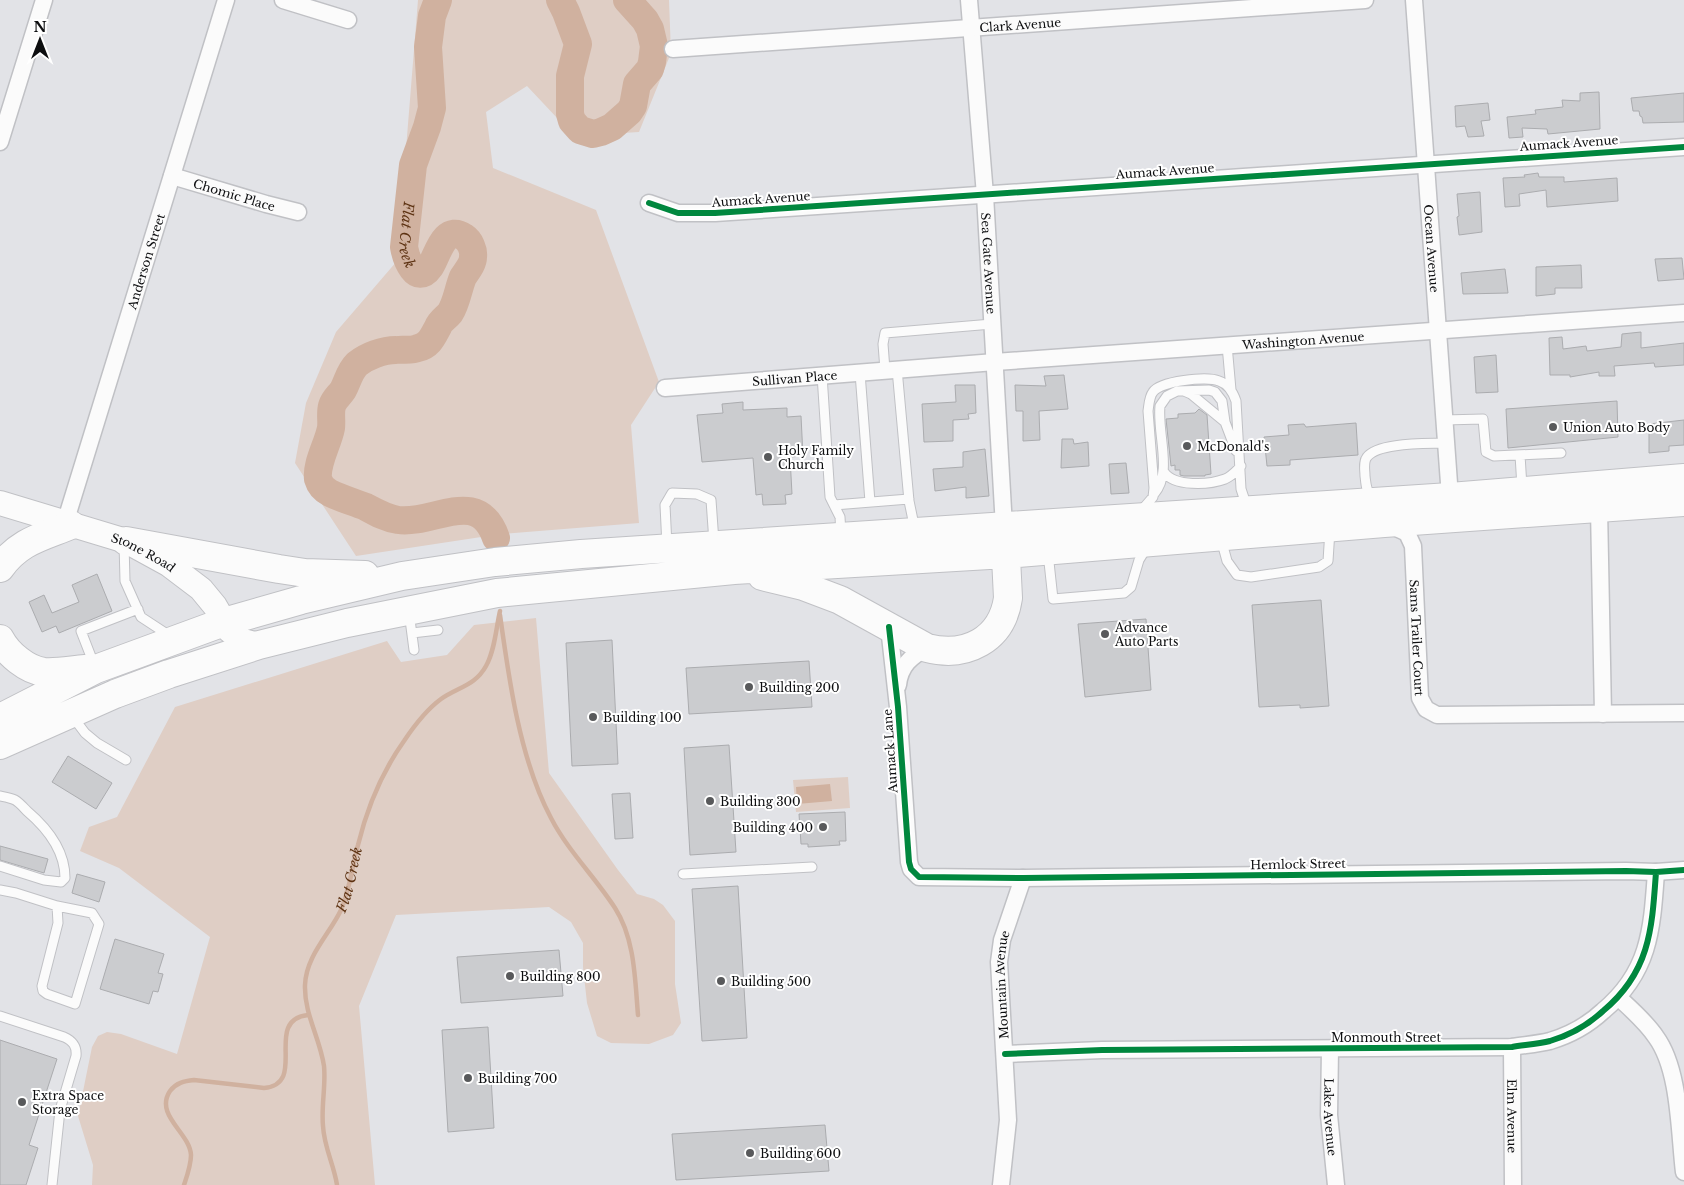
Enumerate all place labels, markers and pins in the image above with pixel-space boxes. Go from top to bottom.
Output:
place label: Union Auto Body [1563,420,1670,435]
marker: Union Auto Body [1547,421,1559,433]
place label: McDonald's [1197,439,1269,454]
marker: McDonald's [1181,440,1193,452]
place label: Holy Family Church [778,443,854,472]
marker: Holy Family Church [762,451,774,463]
place label: Advance Auto Parts [1114,620,1178,649]
marker: Advance Auto Parts [1099,628,1111,640]
place label: Building 200 [759,680,840,695]
marker: Building 200 [743,681,755,693]
place label: Building 100 [603,710,682,725]
marker: Building 100 [587,711,599,723]
place label: Building 300 [720,794,801,809]
marker: Building 300 [704,795,716,807]
place label: Building 400 [733,820,813,835]
marker: Building 400 [817,821,829,833]
place label: Building 800 [520,969,601,984]
marker: Building 800 [504,970,516,982]
place label: Building 500 [731,974,811,989]
marker: Building 500 [715,975,727,987]
place label: Building 700 [478,1071,557,1086]
marker: Building 700 [462,1072,474,1084]
place label: Extra Space Storage [32,1088,104,1117]
marker: Extra Space Storage [16,1096,28,1108]
place label: Building 600 [760,1146,841,1161]
marker: Building 600 [744,1147,756,1159]

